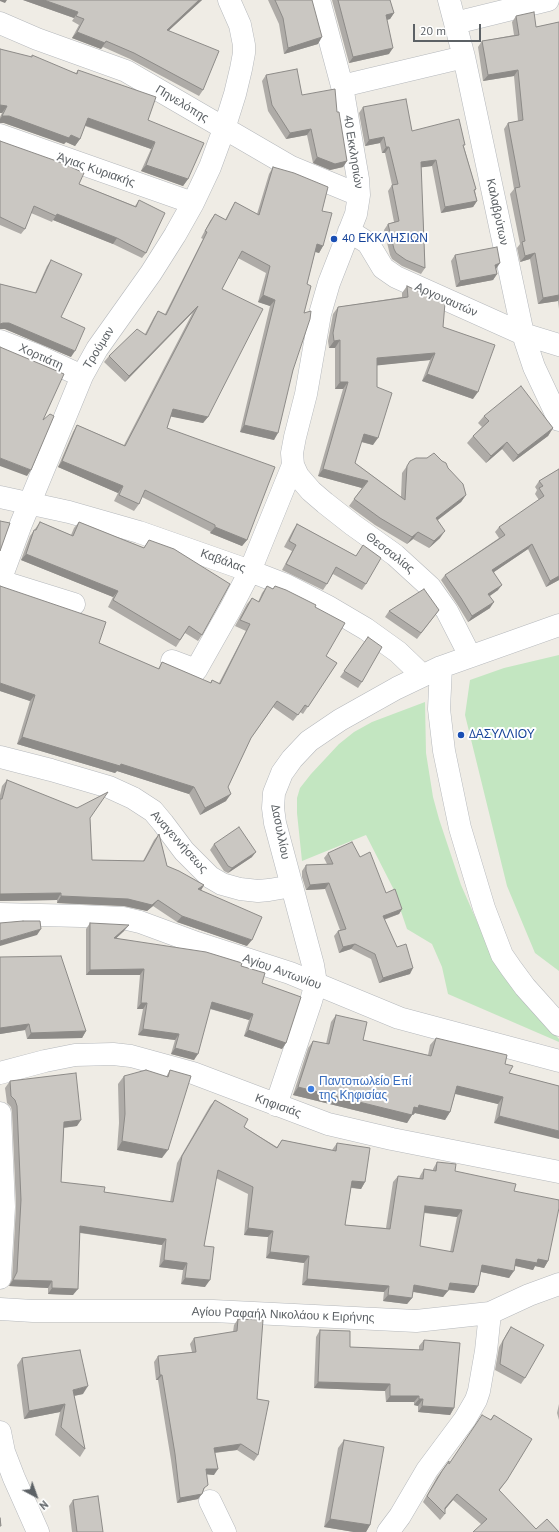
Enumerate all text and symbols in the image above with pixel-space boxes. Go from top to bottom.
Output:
scale bar [415,16,483,42]
text: 20 m [420,23,446,38]
street label: Πηνελόπης [153,82,211,126]
street label: 40 Εκκλησιών [340,114,366,190]
street label: Άγιας Κυριακής [55,150,137,190]
street label: Καλαβρύτων [483,177,511,247]
place label: 40 ΕΚΚΛΗΣΙΩΝ [342,232,428,246]
marker: 40 ΕΚΚΛΗΣΙΩΝ [329,234,339,244]
street label: Αργοναυτών [412,280,480,320]
street label: Τρούμαν [80,324,118,372]
street label: Χορτιάτη [17,341,65,373]
street label: Θεσσαλίας [363,530,417,576]
street label: Καβάλας [198,546,248,576]
place label: ΔΑΣΥΛΛΙΟΥ [469,728,535,742]
marker: ΔΑΣΥΛΛΙΟΥ [456,730,466,740]
street label: Δασυλλίου [268,803,292,861]
street label: Αναγεννήσεως [147,808,211,876]
street label: Αγίου Αντωνίου [241,951,323,993]
place label: Παντοπωλείο Επί της Κηφισίας [319,1075,411,1103]
marker: Παντοπωλείο Επί της Κηφισίας [306,1084,316,1094]
street label: Κηφισιάς [253,1091,303,1121]
street label: Αγίου Ραφαήλ Νικολάου κ Ειρήνης [191,1305,375,1325]
north arrow [16,1476,56,1516]
text: N [37,1497,51,1513]

